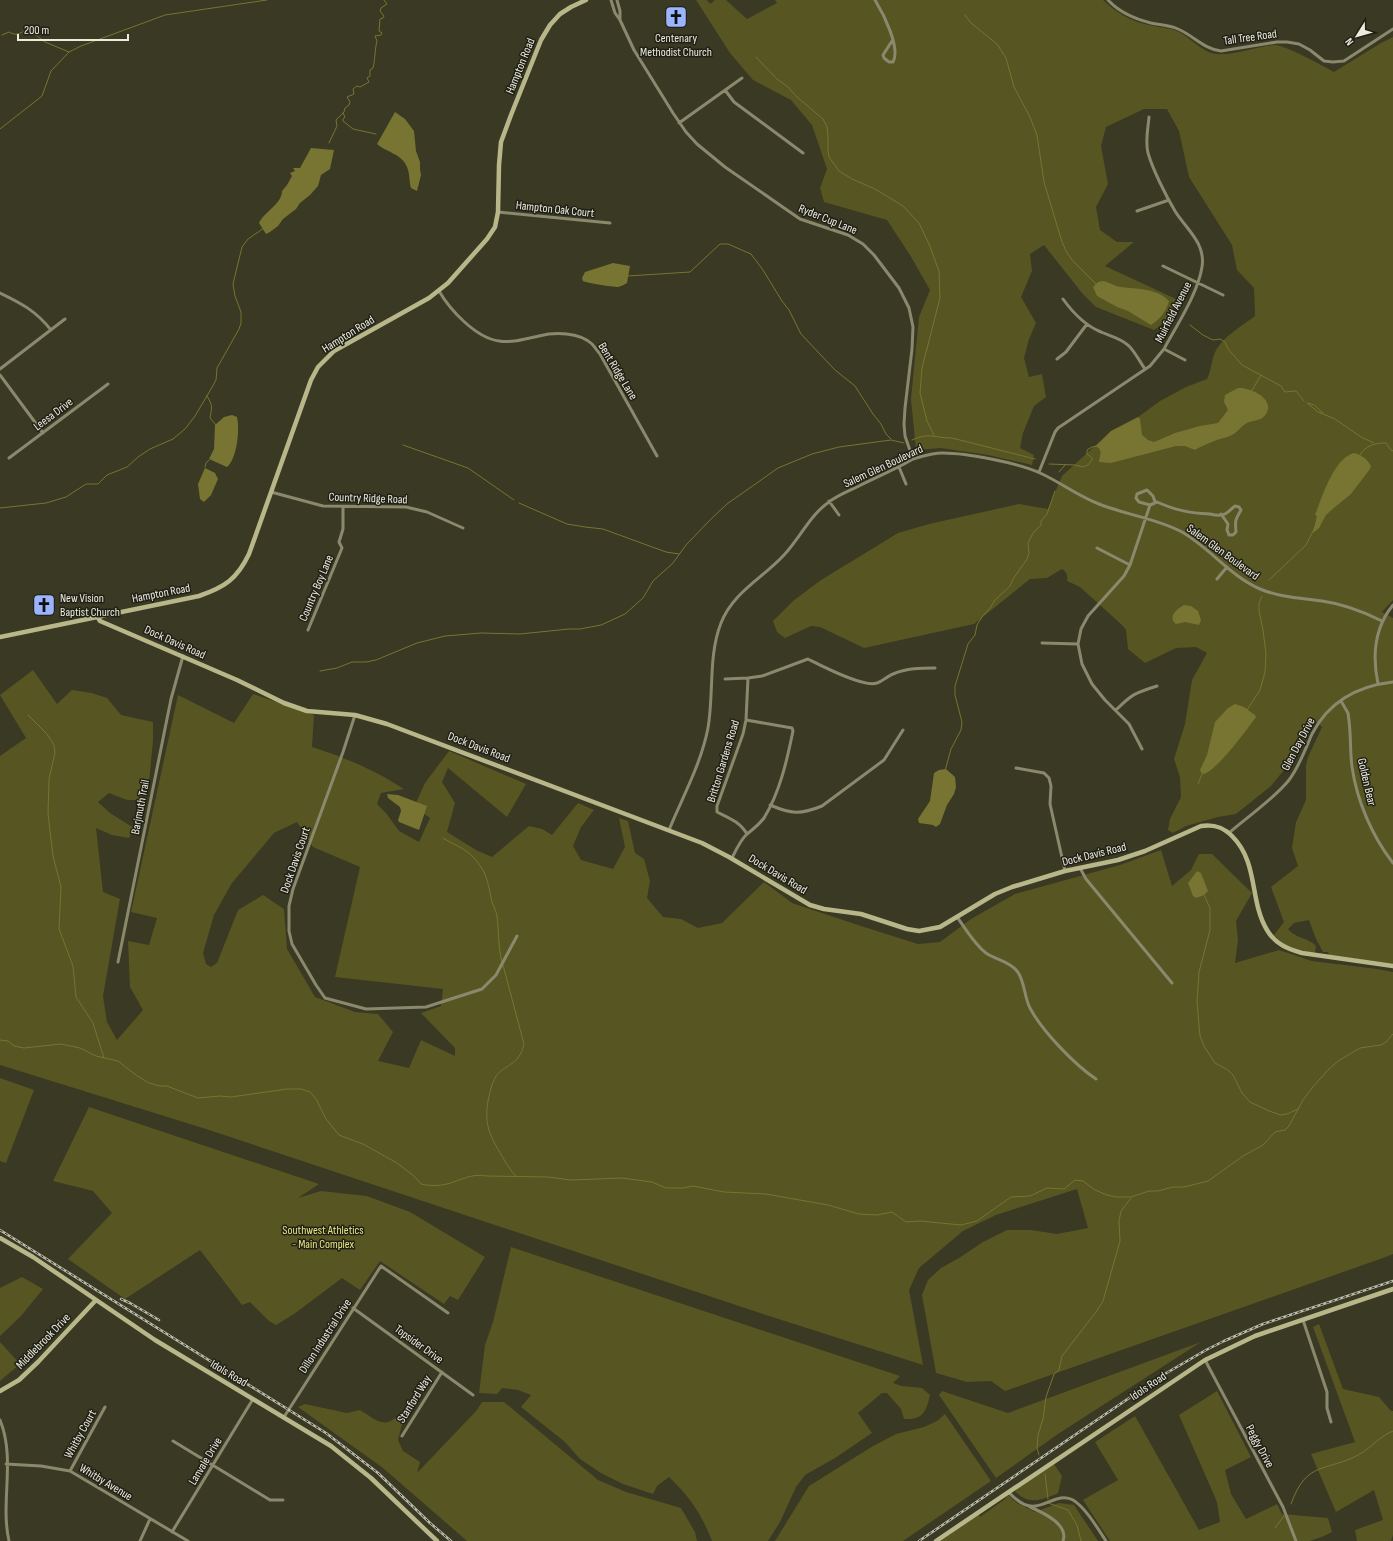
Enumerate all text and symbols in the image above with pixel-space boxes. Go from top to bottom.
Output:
church icon: Centenary Methodist Church [663,4,689,30]
scale bar [18,16,128,42]
north arrow [1337,16,1377,56]
text: 200 m [24,23,50,38]
street label: Tall Tree Road [1222,26,1278,49]
place label: Centenary Methodist Church [640,31,712,60]
text: N [1342,35,1356,48]
street label: Hampton Road [502,36,538,96]
street label: Hampton Oak Court [515,198,595,221]
street label: Ryder Cup Lane [796,201,859,238]
street label: Muirfield Avenue [1152,279,1195,345]
street label: Hampton Road [319,312,377,356]
street label: Bent Ridge Lane [595,340,641,403]
street label: Leesa Drive [31,395,76,434]
street label: Salem Glen Boulevard [841,441,925,491]
street label: Country Ridge Road [328,490,408,507]
street label: Salem Glen Boulevard [1183,521,1262,584]
street label: Country Boy Lane [296,553,337,624]
street label: Hampton Road [131,581,191,606]
place label: New Vision Baptist Church [60,591,120,620]
church icon: New Vision Baptist Church [31,592,57,618]
street label: Dock Davis Road [142,622,208,663]
street label: Glen Day Drive [1278,715,1319,773]
street label: Britton Gardens Road [704,718,743,804]
street label: Dock Davis Road [445,729,512,766]
street label: Golden Bear [1354,757,1379,808]
street label: Barjmuth Trail [128,779,153,836]
street label: Dock Davis Court [277,825,314,895]
street label: Dock Davis Road [1060,839,1128,870]
street label: Dock Davis Road [746,851,810,898]
park label: Southwest Athletics - Main Complex [282,1223,364,1252]
street label: Dillon Industrial Drive [296,1296,355,1376]
street label: Middlebrook Drive [13,1310,74,1372]
street label: Topsider Drive [391,1322,446,1367]
street label: Idols Road [207,1356,250,1390]
street label: Idols Road [1127,1369,1169,1404]
street label: Stanford Way [394,1372,435,1426]
street label: Whitby Court [61,1407,100,1461]
street label: Peggy Drive [1242,1422,1277,1471]
street label: Lanvale Drive [185,1434,226,1488]
street label: Whitby Avenue [76,1461,135,1504]

